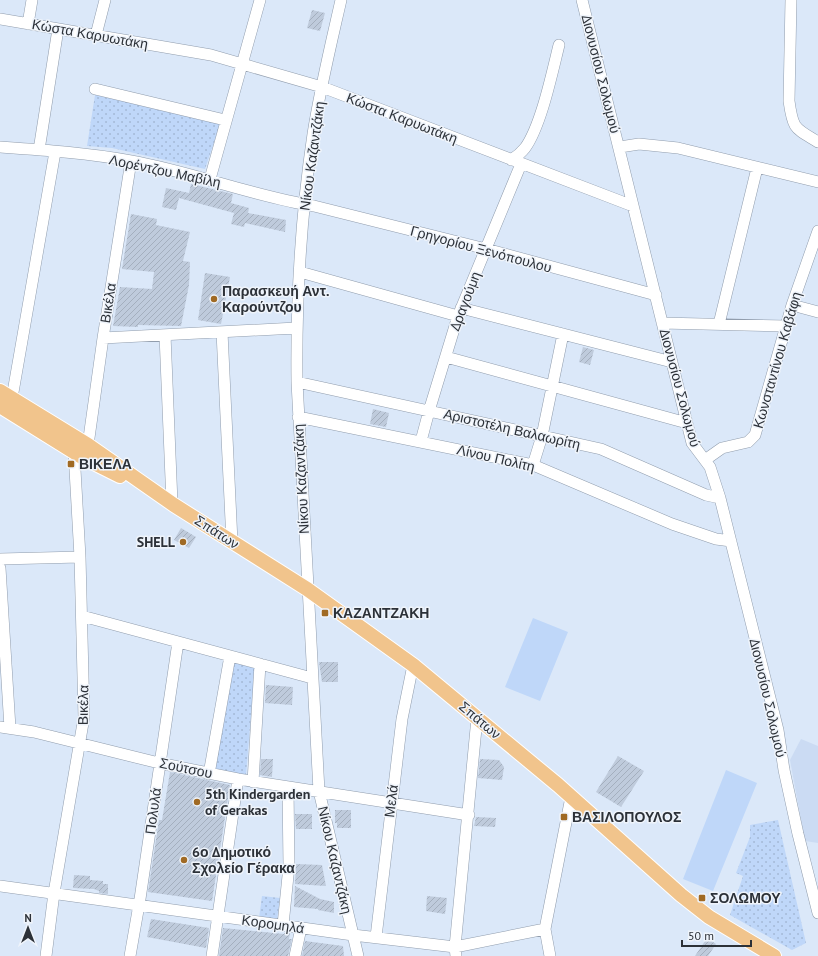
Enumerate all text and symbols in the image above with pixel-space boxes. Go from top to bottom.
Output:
street label: Διονυσίου Σολωμού [578,13,624,135]
street label: Κώστα Καρυωτάκη [30,15,150,53]
street label: Κώστα Καρυωτάκη [344,89,460,147]
street label: Νίκου Καζαντζάκη [295,100,329,212]
street label: Λορέντζου Μαβίλη [107,150,223,192]
street label: Γρηγορίου Ξενόπουλου [408,221,554,277]
street label: Δραγούμη [445,269,485,333]
street label: Βικέλα [96,282,120,324]
place label: Παρασκευή Αντ. Καρούντζου [222,282,329,316]
street label: Κωνσταντίνου Καβάφη [749,290,805,430]
marker: Παρασκευή Αντ. Καρούντζου [209,294,219,304]
street label: Διονυσίου Σολωμού [656,327,704,449]
street label: Αριστοτέλη Βαλαωρίτη [442,404,582,454]
street label: Νίκου Καζαντζάκη [289,423,313,535]
street label: Λίνου Πολίτη [455,440,537,476]
place label: ΒΙΚΕΛΑ [79,455,132,473]
marker: ΒΙΚΕΛΑ [66,459,76,469]
street label: Σπάτων [191,511,243,553]
place label: SHELL [137,533,176,551]
marker: SHELL [178,537,188,547]
place label: ΚΑΖΑΝΤΖΑΚΗ [333,604,429,622]
marker: ΚΑΖΑΝΤΖΑΚΗ [320,608,330,618]
street label: Διονυσίου Σολωμού [746,637,790,759]
street label: Βικέλα [74,685,92,725]
street label: Σπάτων [455,697,505,743]
street label: Σούτσου [158,754,214,782]
street label: Μελά [380,784,402,818]
place label: 5th Kindergarden of Gerakas [205,785,310,819]
street label: Πολυλά [141,787,165,835]
marker: 5th Kindergarden of Gerakas [192,797,202,807]
street label: Νίκου Καζαντζάκη [314,804,356,916]
place label: ΒΑΣΙΛΟΠΟΥΛΟΣ [572,808,681,826]
marker: ΒΑΣΙΛΟΠΟΥΛΟΣ [559,812,569,822]
place label: 6ο Δημοτικό Σχολείο Γέρακα [192,843,295,877]
marker: 6ο Δημοτικό Σχολείο Γέρακα [179,855,189,865]
place label: ΣΟΛΩΜΟΥ [710,889,781,907]
marker: ΣΟΛΩΜΟΥ [697,893,707,903]
north arrow [8,908,48,948]
text: N [24,911,32,925]
street label: Κορομηλά [240,911,306,937]
scale bar [682,922,751,948]
text: 50 m [688,928,714,943]

